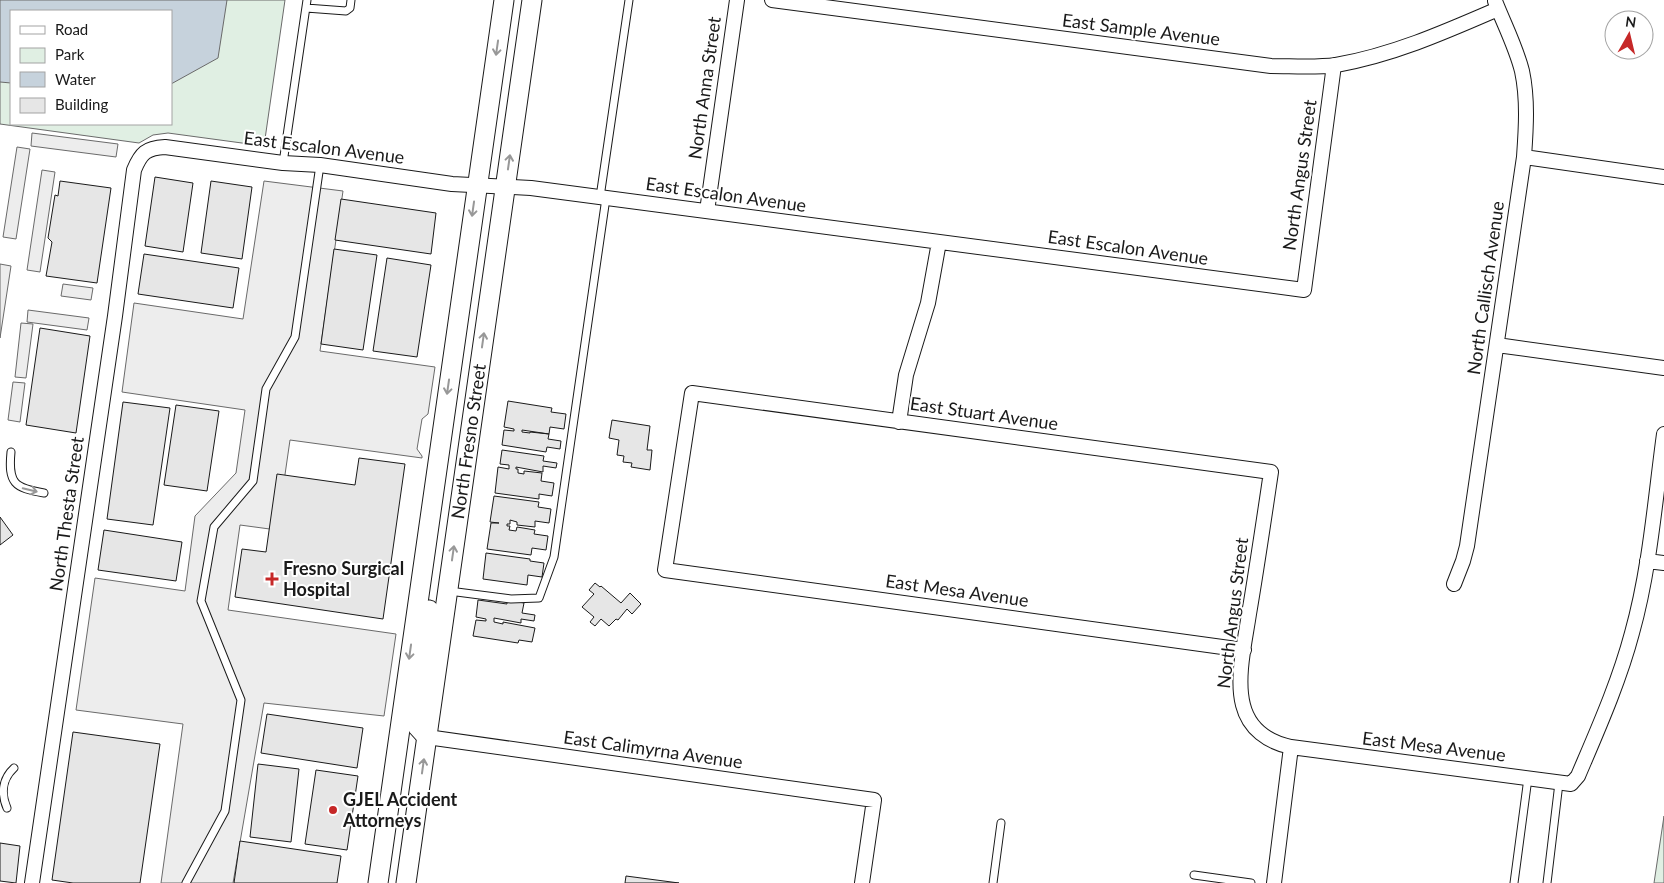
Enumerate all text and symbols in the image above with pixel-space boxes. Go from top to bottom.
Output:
street label: East Sample Avenue [1061,8,1221,50]
legend [10,10,172,125]
north arrow [1604,10,1654,60]
text: N [1624,12,1637,31]
street label: North Anna Street [683,15,725,161]
text: Road [55,20,88,38]
one-way arrow [491,40,501,56]
text: Park [55,45,85,63]
text: Water [55,70,96,88]
text: Building [55,95,108,113]
street label: North Angus Street [1278,97,1321,252]
street label: East Escalon Avenue [242,126,406,168]
one-way arrow [504,154,514,170]
street label: East Escalon Avenue [645,172,808,216]
street label: North Callisch Avenue [1462,200,1508,376]
one-way arrow [468,201,478,217]
street label: East Escalon Avenue [1047,225,1210,269]
one-way arrow [479,332,489,348]
street label: North Fresno Street [446,362,490,520]
one-way arrow [443,379,453,395]
street label: East Stuart Avenue [909,392,1060,434]
street label: North Thesta Street [44,435,88,593]
one-way arrow [22,486,38,495]
street label: North Angus Street [1212,536,1252,690]
one-way arrow [449,545,459,561]
place label: Fresno Surgical Hospital [283,557,404,600]
street label: East Mesa Avenue [884,569,1030,611]
marker: Fresno Surgical Hospital [265,572,279,586]
one-way arrow [405,644,415,660]
street label: East Calimyrna Avenue [562,726,744,772]
street label: East Mesa Avenue [1361,726,1507,766]
one-way arrow [418,758,428,774]
place label: GJEL Accident Attorneys [342,788,458,831]
marker: GJEL Accident Attorneys [327,804,339,816]

